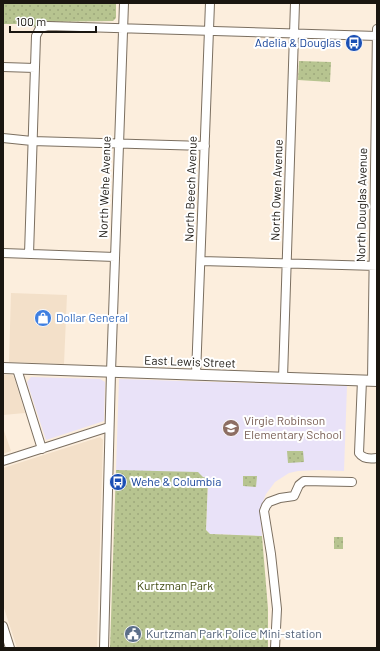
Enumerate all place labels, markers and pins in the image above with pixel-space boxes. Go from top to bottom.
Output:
bus stop icon: Adelia & Douglas [344,33,364,53]
place label: Adelia & Douglas [255,35,341,49]
shop icon: Dollar General [33,308,53,328]
place label: Dollar General [56,310,128,324]
place label: Virgie Robinson Elementary School [244,413,342,441]
school or university icon: Virgie Robinson Elementary School [221,418,241,438]
bus stop icon: Wehe & Columbia [108,472,128,492]
place label: Wehe & Columbia [131,474,221,488]
public building icon: Kurtzman Park Police Mini-station [123,624,143,644]
place label: Kurtzman Park Police Mini-station [146,626,322,640]

